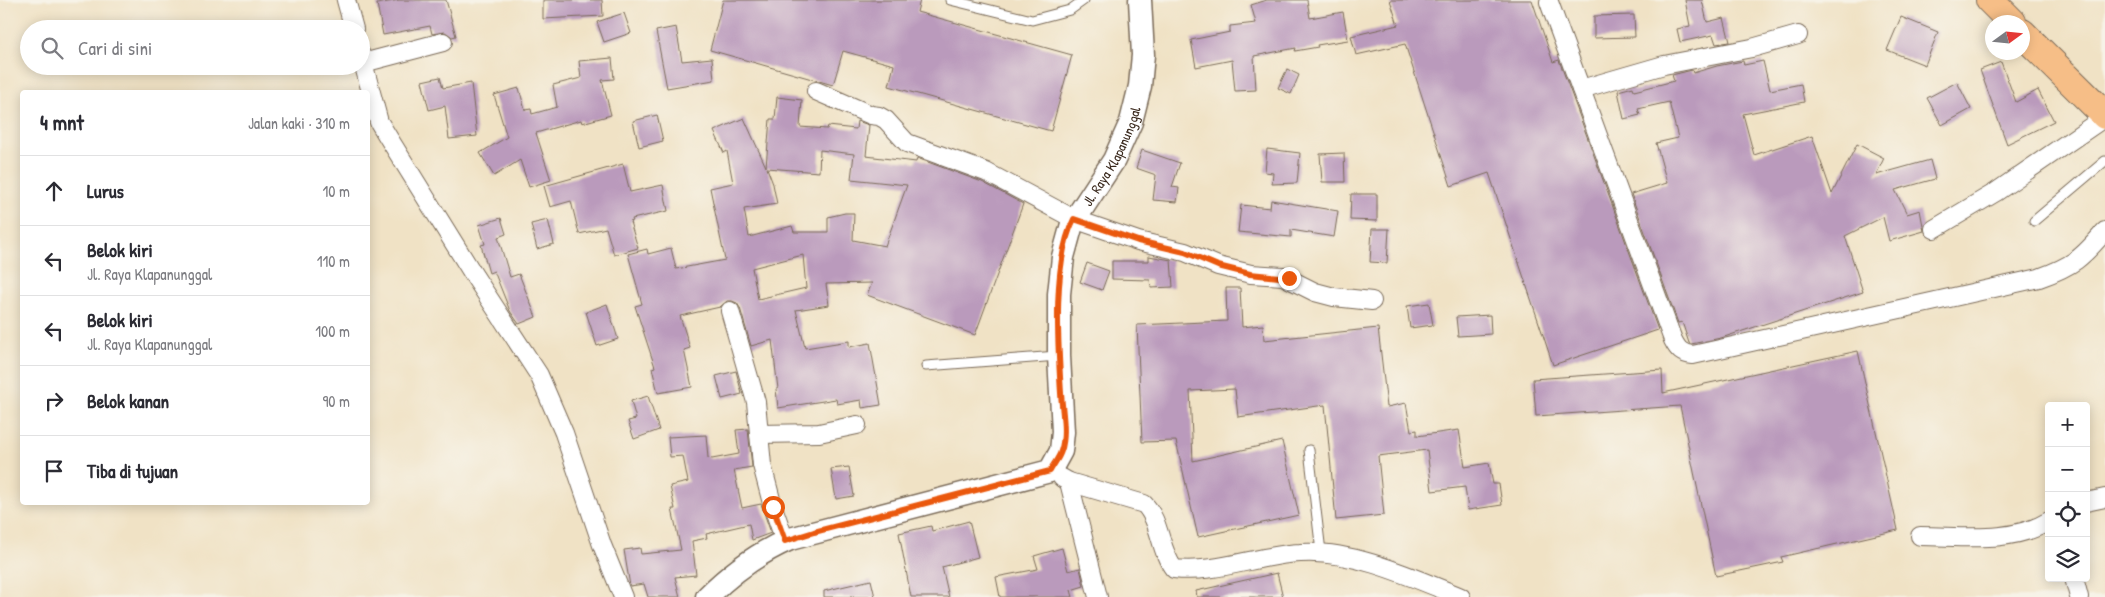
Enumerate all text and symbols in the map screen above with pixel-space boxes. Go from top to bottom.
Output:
north arrow [1985,15,2030,60]
search box [20,20,370,75]
icon: search [38,34,66,62]
text: Cari di sini [78,35,152,61]
street label: Jl. Raya Klapanunggal [1077,104,1144,209]
text: 4 mnt [40,108,84,137]
text: Jalan kaki · 310 m [248,112,350,134]
icon: ahead [40,177,68,205]
text: Lurus [87,178,124,204]
text: 10 m [322,180,350,202]
text: Belok kiri [87,237,153,263]
icon: left [40,247,68,275]
text: 110 m [317,250,350,272]
text: Jl. Raya Klapanunggal [87,263,212,285]
route end [1278,267,1301,290]
text: Belok kiri [87,307,153,333]
icon: left [40,317,68,345]
text: 100 m [315,320,350,342]
text: Jl. Raya Klapanunggal [87,333,212,355]
icon: right [40,387,68,415]
text: Belok kanan [87,388,169,414]
text: 90 m [322,390,350,412]
map controls [2045,402,2090,582]
button: + [2045,402,2090,447]
button: − [2045,447,2090,492]
icon: arrive [40,457,68,485]
text: Tiba di tujuan [87,458,178,484]
button: locate [2045,492,2090,537]
route start [762,496,785,519]
button: layers [2045,537,2090,582]

